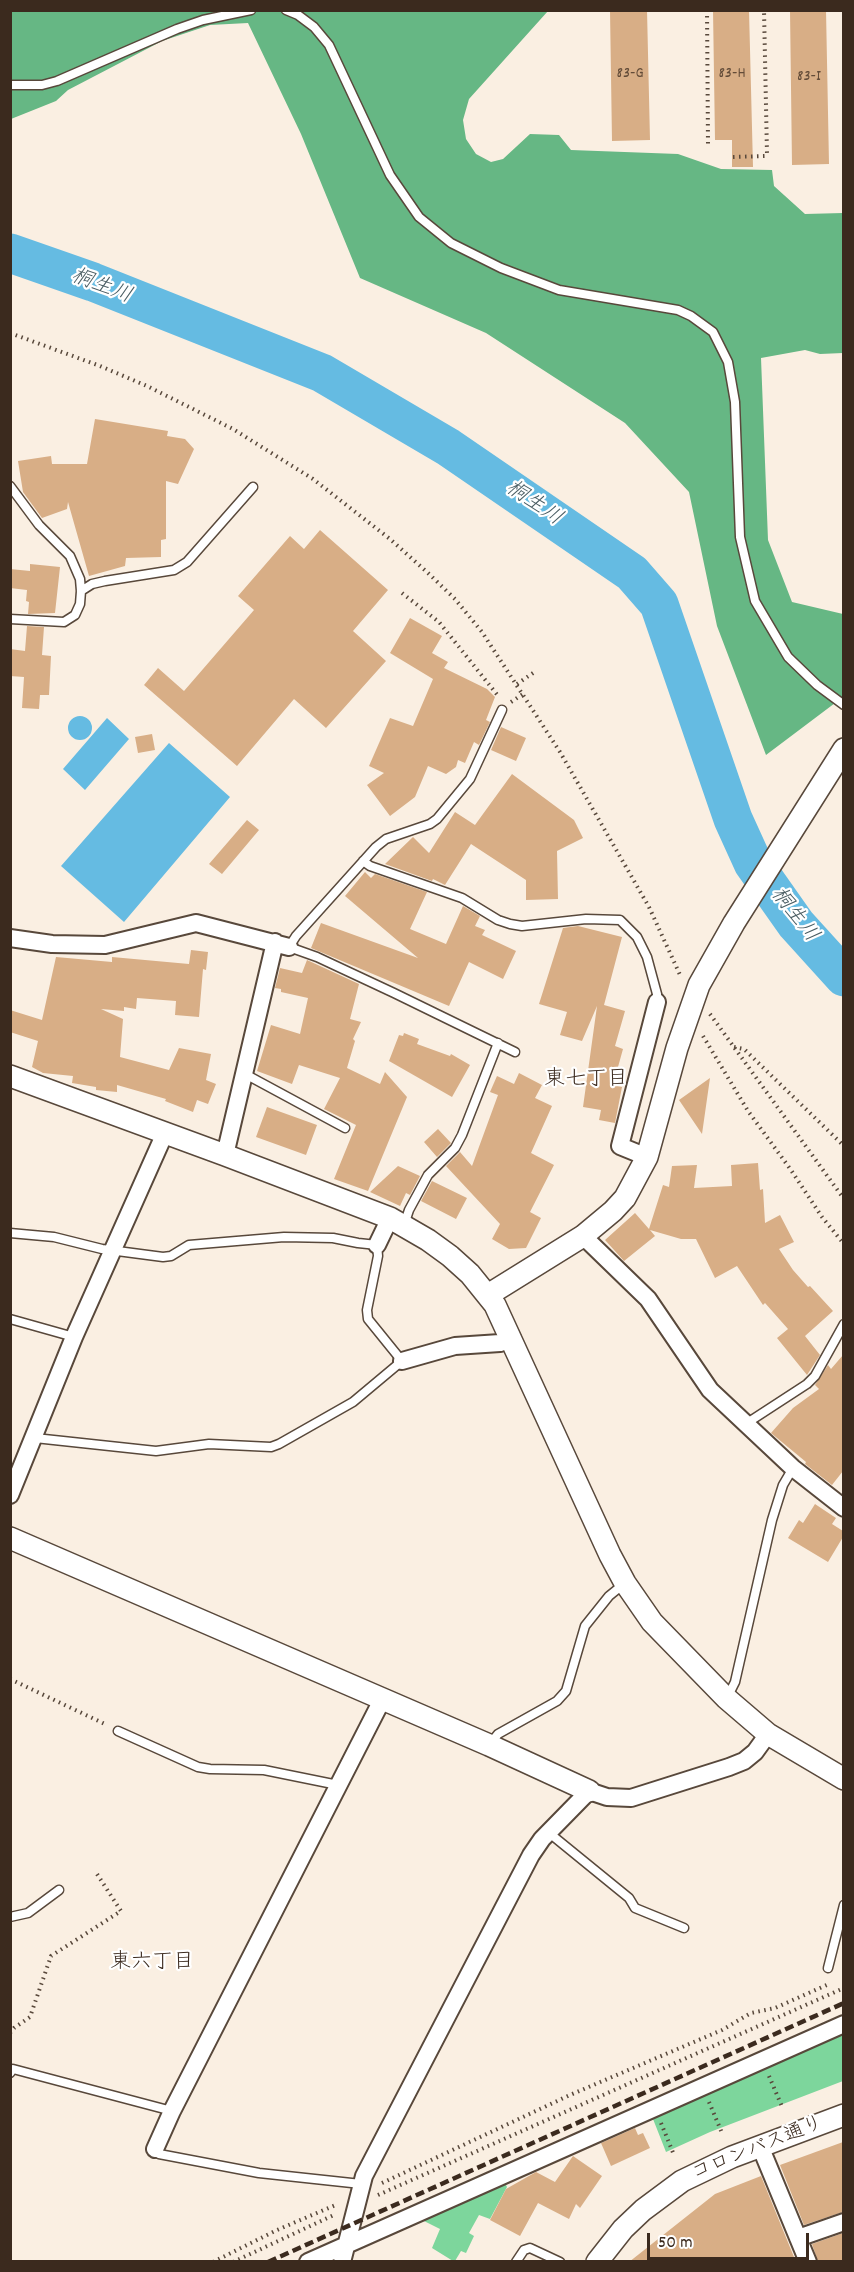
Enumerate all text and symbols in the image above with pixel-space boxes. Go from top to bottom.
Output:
house number: 83-G [616,65,644,85]
house number: 83-H [718,65,746,85]
house number: 83-I [797,68,821,88]
water label: 桐生川 [67,265,135,311]
water label: 桐生川 [500,477,566,533]
water label: 桐生川 [764,883,822,949]
district label: 東七丁目 [544,1068,628,1094]
district label: 東六丁目 [110,1951,194,1977]
street label: コロンバス通り [689,2113,827,2187]
scale bar [650,2221,812,2259]
text: 50 m [658,2231,693,2256]

